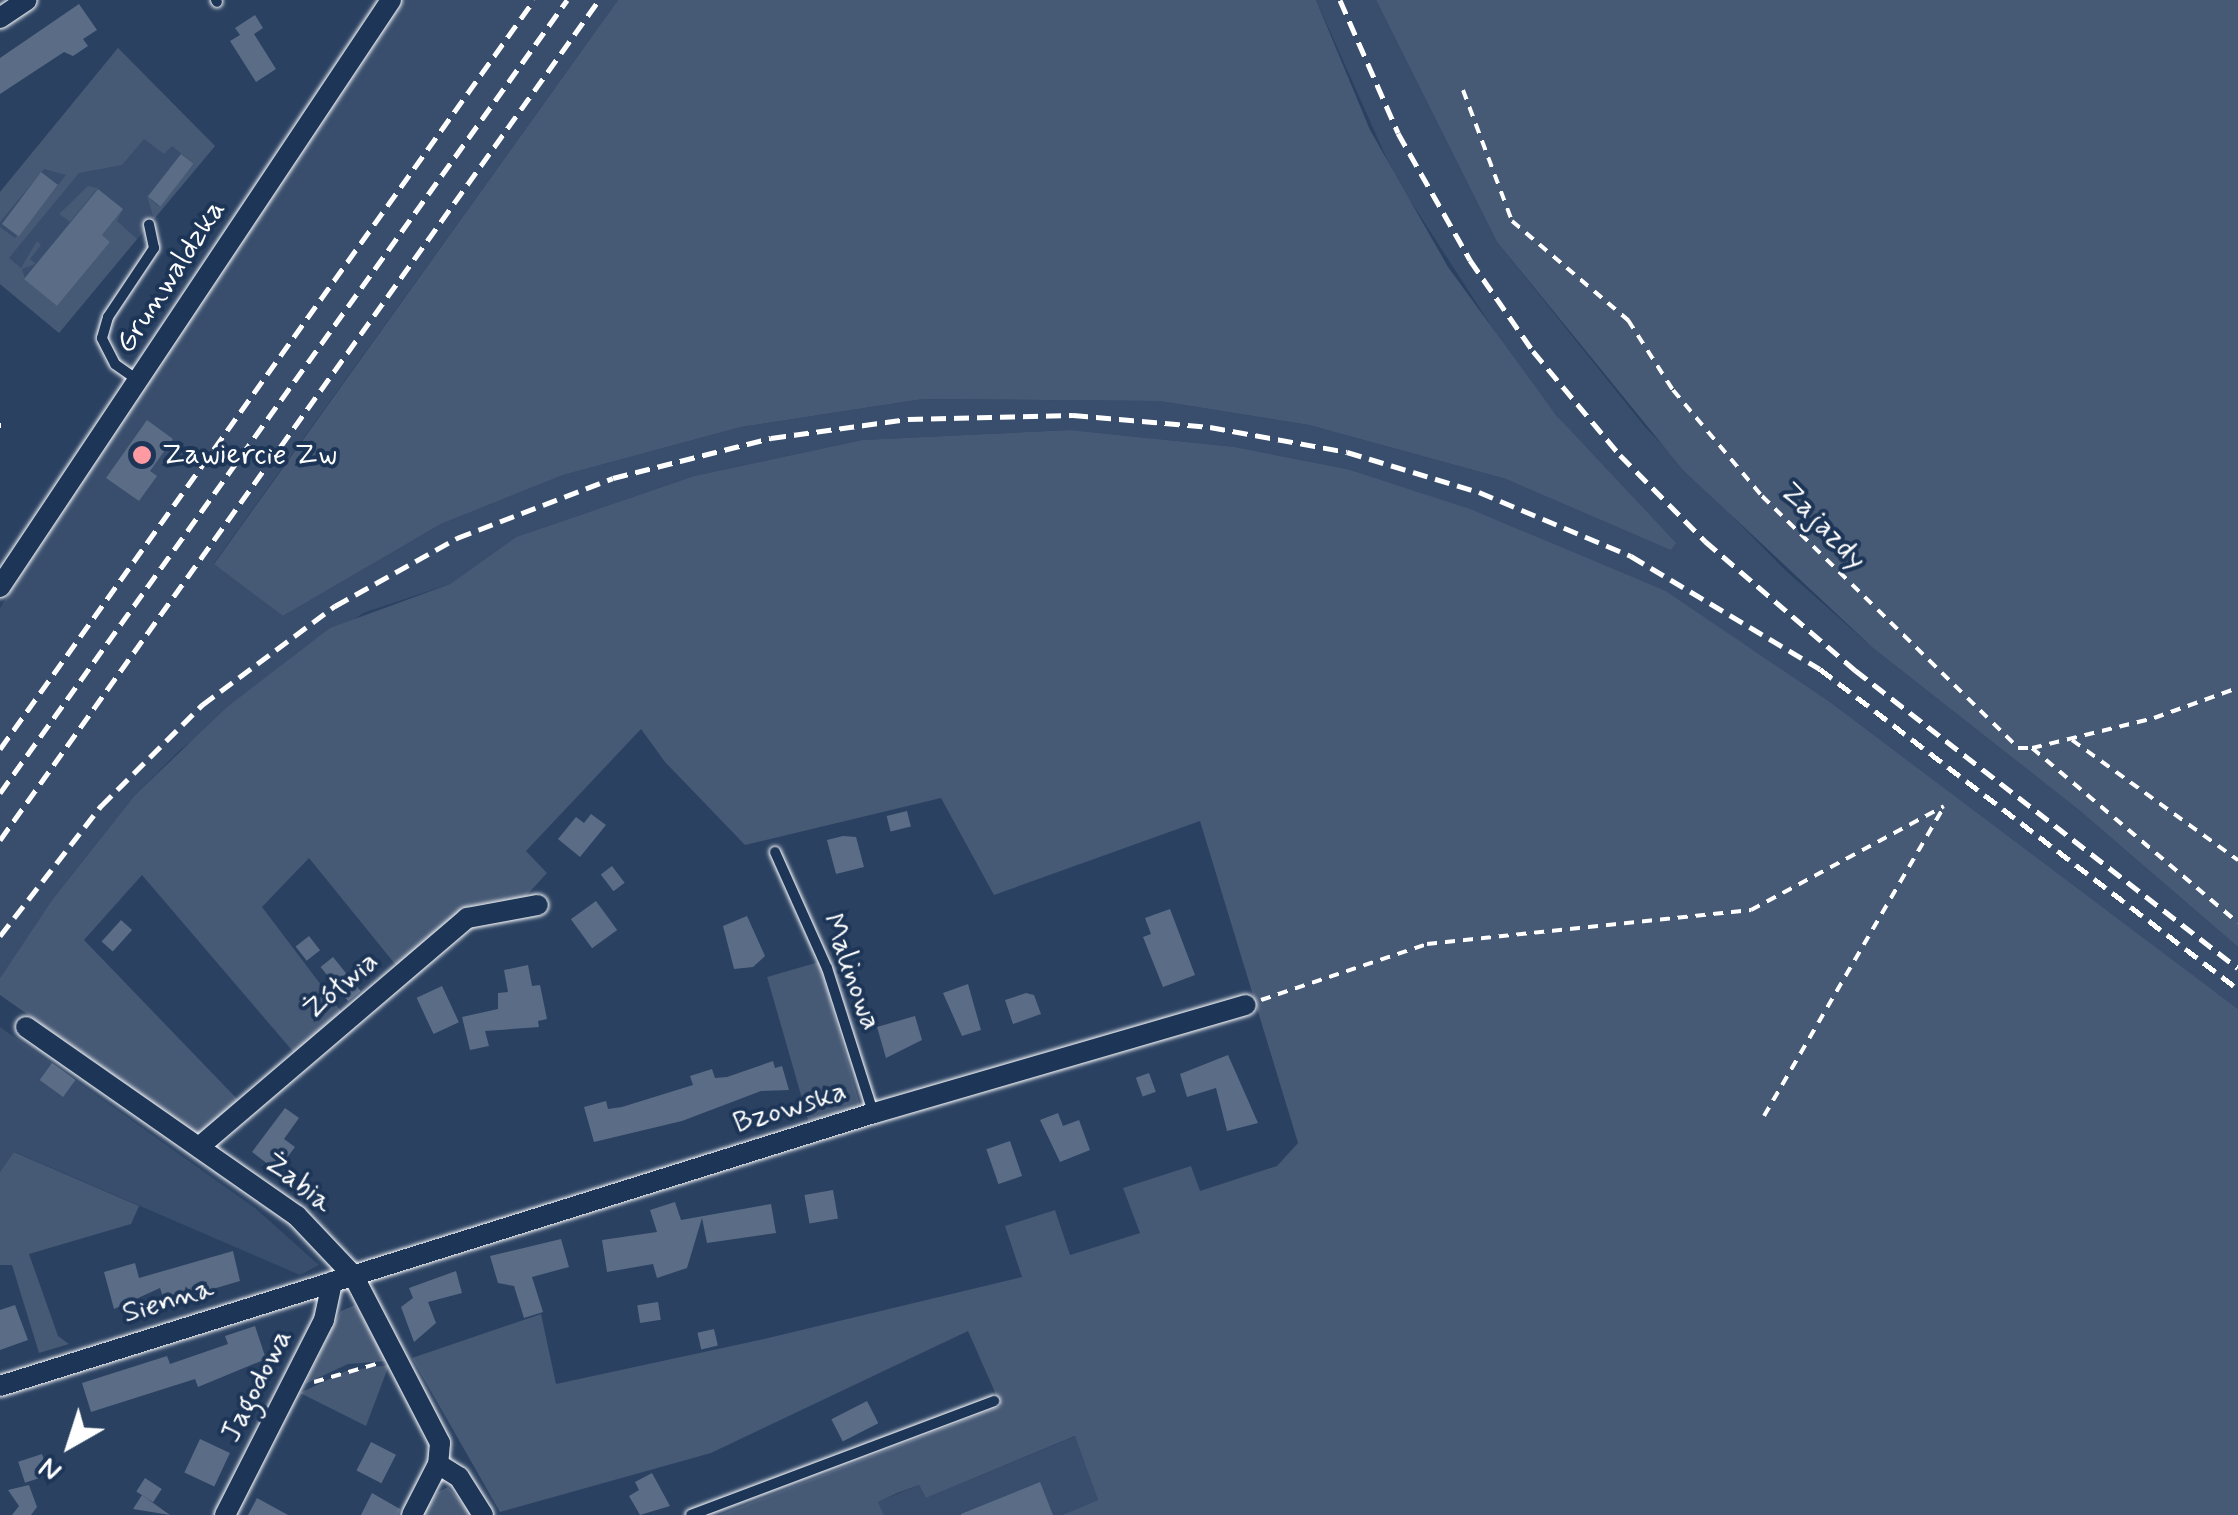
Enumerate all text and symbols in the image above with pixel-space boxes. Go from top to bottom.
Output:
street label: Grunwaldzka [108,194,234,360]
place label: Zawiercie Zw [162,437,337,473]
marker: Zawiercie Zw [131,444,153,466]
street label: Zajazdy [1772,474,1874,578]
street label: Malinowa [813,909,889,1035]
street label: Żółwia [296,944,386,1028]
street label: Bzowska [729,1074,851,1142]
street label: Żabia [256,1145,340,1221]
street label: Sienna [118,1270,218,1332]
street label: Jagodowa [213,1323,301,1449]
north arrow [20,1395,120,1495]
text: N [32,1448,70,1489]

